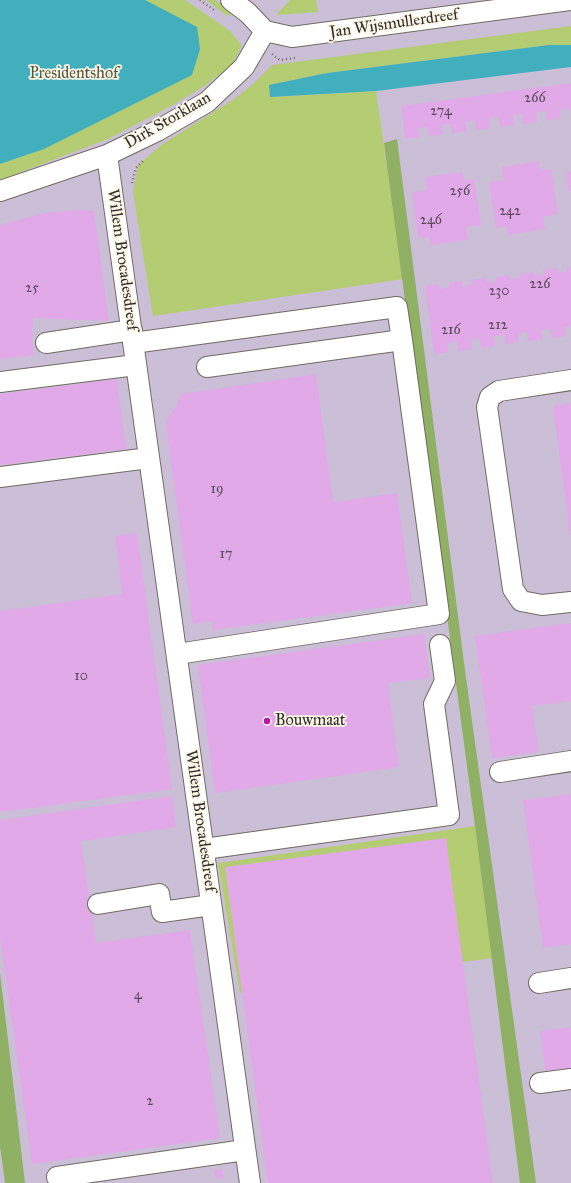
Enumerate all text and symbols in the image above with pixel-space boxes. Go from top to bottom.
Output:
street label: Jan Wijsmullerdreef [328,5,460,43]
park label: Presidentshof [30,64,118,84]
street label: Dirk Storklaan [121,89,215,153]
house number: 266 [524,91,546,107]
house number: 274 [430,104,452,120]
house number: 256 [450,184,470,200]
street label: Willem Brocadesdreef [103,188,141,332]
house number: 242 [499,204,521,220]
house number: 246 [420,213,442,229]
house number: 226 [530,277,550,293]
house number: 25 [25,281,39,297]
house number: 230 [489,284,509,300]
house number: 212 [488,318,508,334]
house number: 216 [441,323,461,339]
house number: 19 [211,482,223,498]
house number: 17 [219,547,233,563]
house number: 10 [74,669,88,685]
place label: Bouwmaat [275,711,345,731]
marker: Bouwmaat [262,716,272,726]
street label: Willem Brocadesdreef [181,749,219,893]
house number: 4 [134,988,142,1004]
house number: 2 [147,1094,153,1110]

